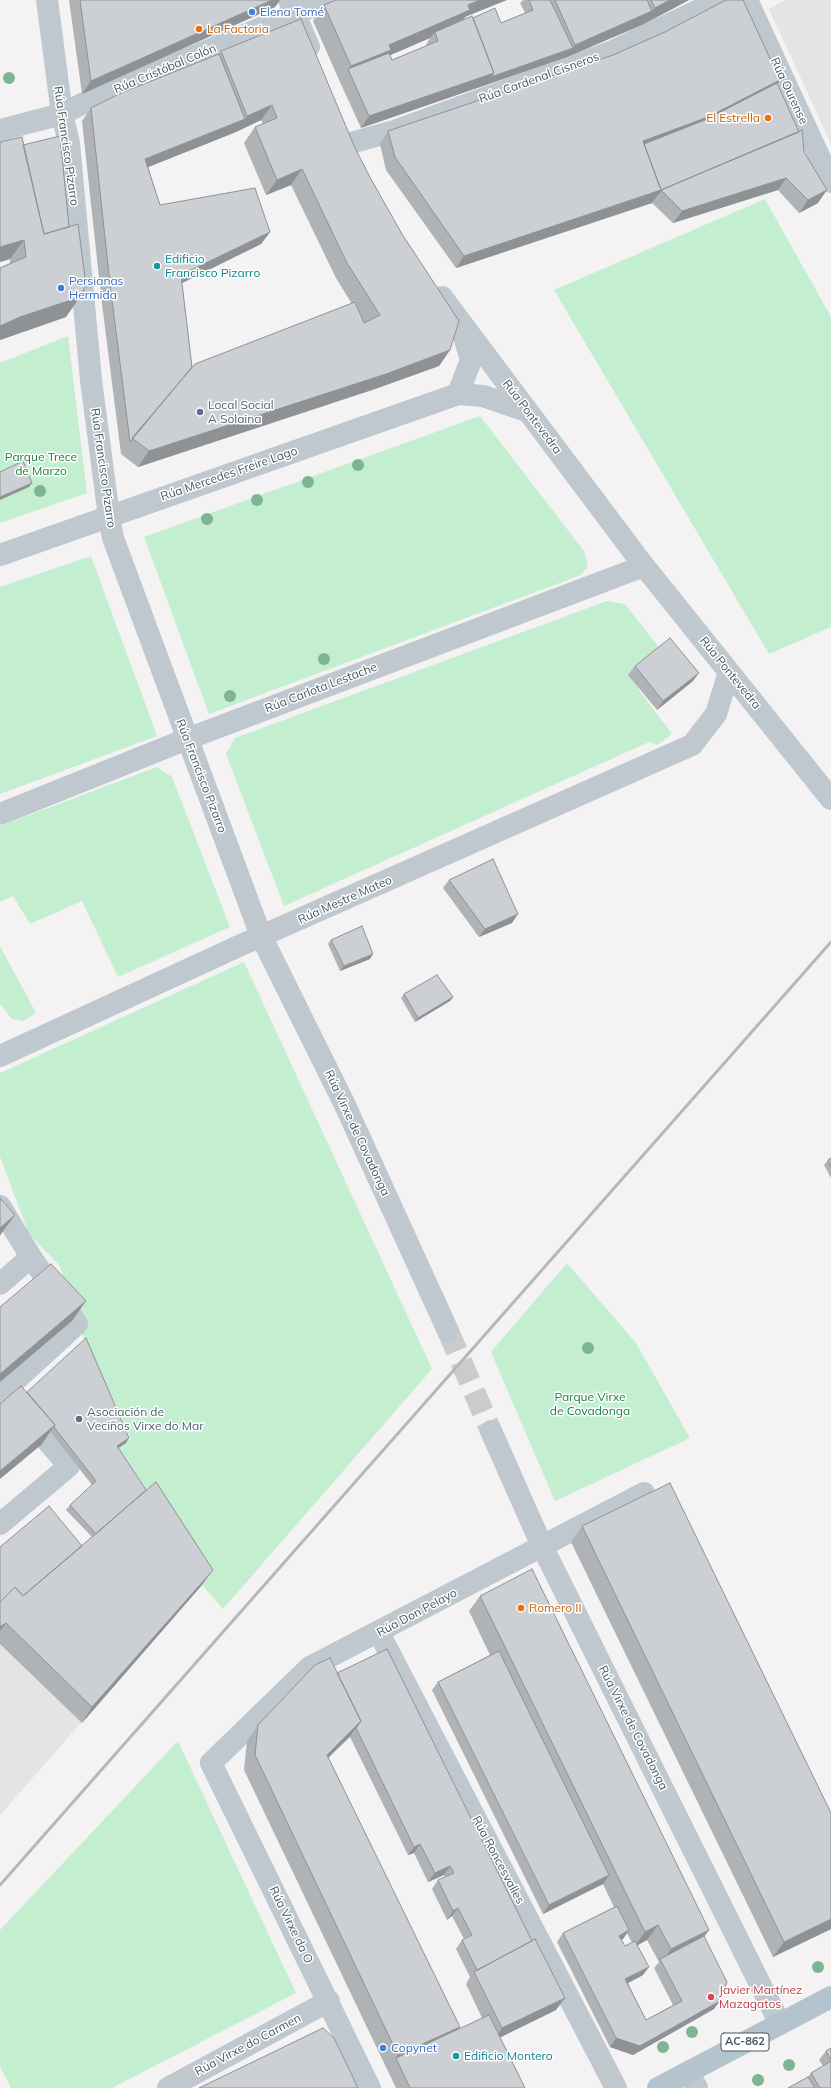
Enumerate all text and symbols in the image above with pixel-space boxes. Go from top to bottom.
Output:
place label: Elena Tomé [260,5,324,19]
marker: Elena Tomé [247,7,257,17]
place label: La Factoria [207,22,269,36]
marker: La Factoria [194,24,204,34]
street label: Rúa Cristóbal Colón [112,41,218,97]
street label: Rúa Cardenal Cisneros [477,50,601,106]
street label: Rúa Ourense [767,55,811,127]
street label: Rúa Francisco Pizarro [50,85,82,207]
place label: El Estrella [706,111,760,125]
marker: El Estrella [763,113,773,123]
place label: Edificio Francisco Pizarro [165,252,260,280]
marker: Edificio Francisco Pizarro [152,261,162,271]
place label: Persianas Hermida [69,274,124,302]
marker: Persianas Hermida [56,283,66,293]
street label: Rúa Pontevedra [499,377,565,457]
place label: Local Social A Solaina [208,398,274,426]
street label: Rúa Francisco Pizarro [87,407,119,529]
marker: Local Social A Solaina [195,407,205,417]
street label: Rúa Mercedes Freire Lago [159,444,299,504]
park label: Parque Trece de Marzo [5,450,77,478]
street label: Rúa Pontevedra [696,634,764,712]
street label: Rúa Carlota Lestache [263,660,379,716]
street label: Rúa Francisco Pizarro [173,717,229,835]
street label: Rúa Mestre Mateo [296,873,394,927]
street label: Rúa Virxe de Covadonga [321,1068,393,1198]
park label: Parque Virxe de Covadonga [550,1390,630,1418]
place label: Asociación de Veciños Virxe do Mar [87,1405,204,1433]
marker: Asociación de Veciños Virxe do Mar [74,1414,84,1424]
street label: Rúa Don Pelayo [374,1586,460,1640]
place label: Romero II [529,1601,582,1615]
marker: Romero II [516,1603,526,1613]
street label: Rúa Virxe de Covadonga [595,1663,671,1793]
street label: Rúa Roncesvalles [469,1814,527,1906]
street label: Rúa Virxe da O [266,1884,316,1966]
place label: Javier Martínez Mazagatos [719,1983,802,2011]
marker: Javier Martínez Mazagatos [706,1992,716,2002]
street label: Rúa Virxe do Carmen [193,2011,303,2079]
road number: AC-862 [721,2033,769,2051]
place label: Copynet [391,2041,437,2055]
marker: Copynet [378,2043,388,2053]
place label: Edificio Montero [464,2049,553,2063]
marker: Edificio Montero [451,2051,461,2061]

